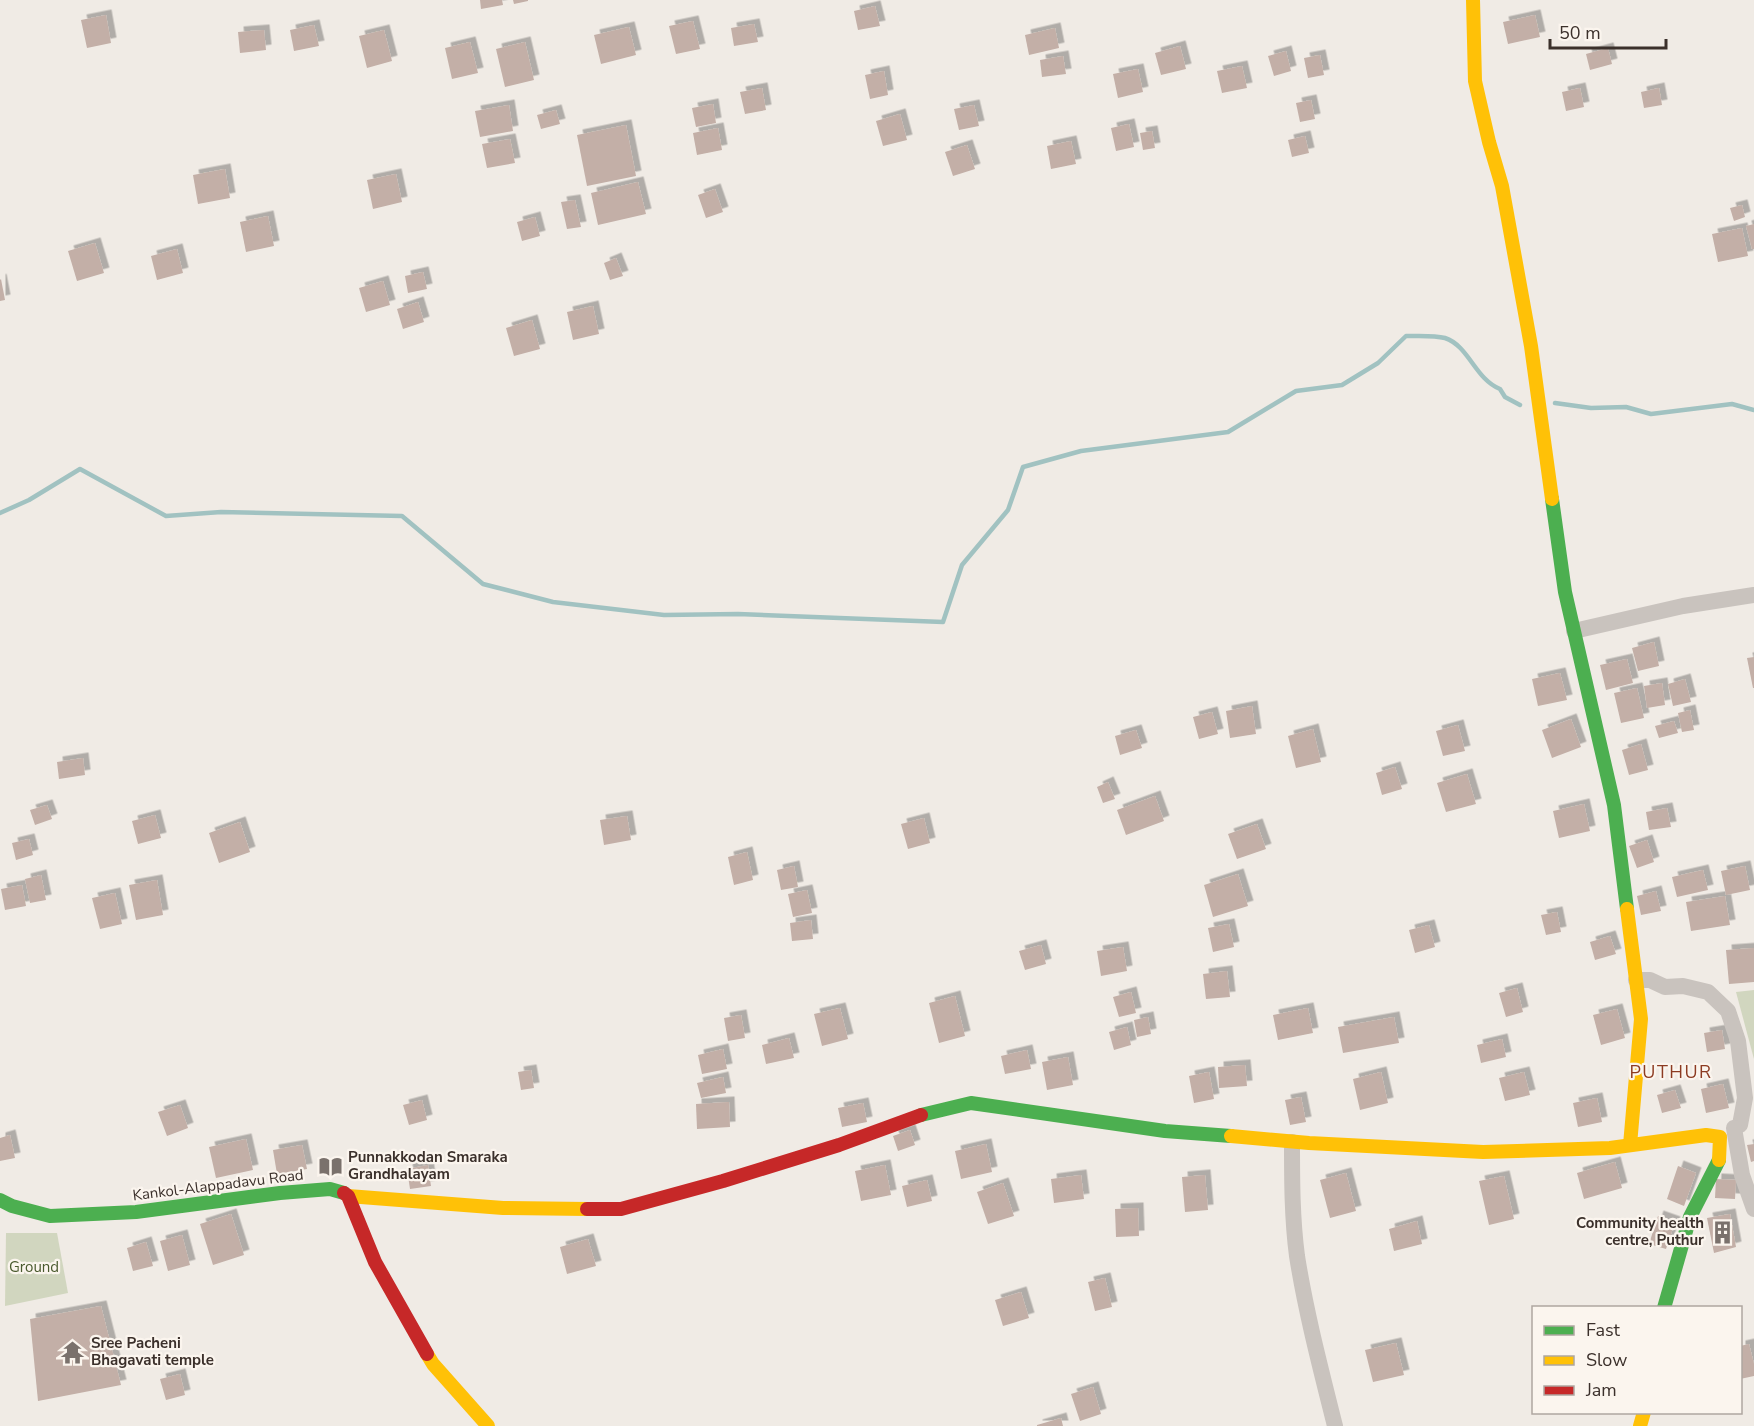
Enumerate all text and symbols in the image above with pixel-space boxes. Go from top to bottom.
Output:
scale bar [1550,12,1666,50]
text: 50 m [1559,21,1601,45]
district label: PUTHUR [1629,1060,1713,1084]
place label: Punnakkodan Smaraka Grandhalayam [348,1147,508,1184]
library icon: Punnakkodan Smaraka Grandhalayam [317,1153,343,1179]
street label: Kankol-Alappadavu Road [131,1165,305,1205]
place label: Community health centre, Puthur [1576,1213,1704,1250]
building icon: Community health centre, Puthur [1709,1219,1735,1245]
park label: Ground [9,1257,59,1277]
legend [1532,1306,1742,1414]
text: Fast [1586,1318,1621,1342]
place label: Sree Pacheni Bhagavati temple [91,1333,214,1370]
temple icon: Sree Pacheni Bhagavati temple [60,1339,86,1365]
text: Slow [1586,1348,1627,1372]
text: Jam [1585,1378,1617,1402]

